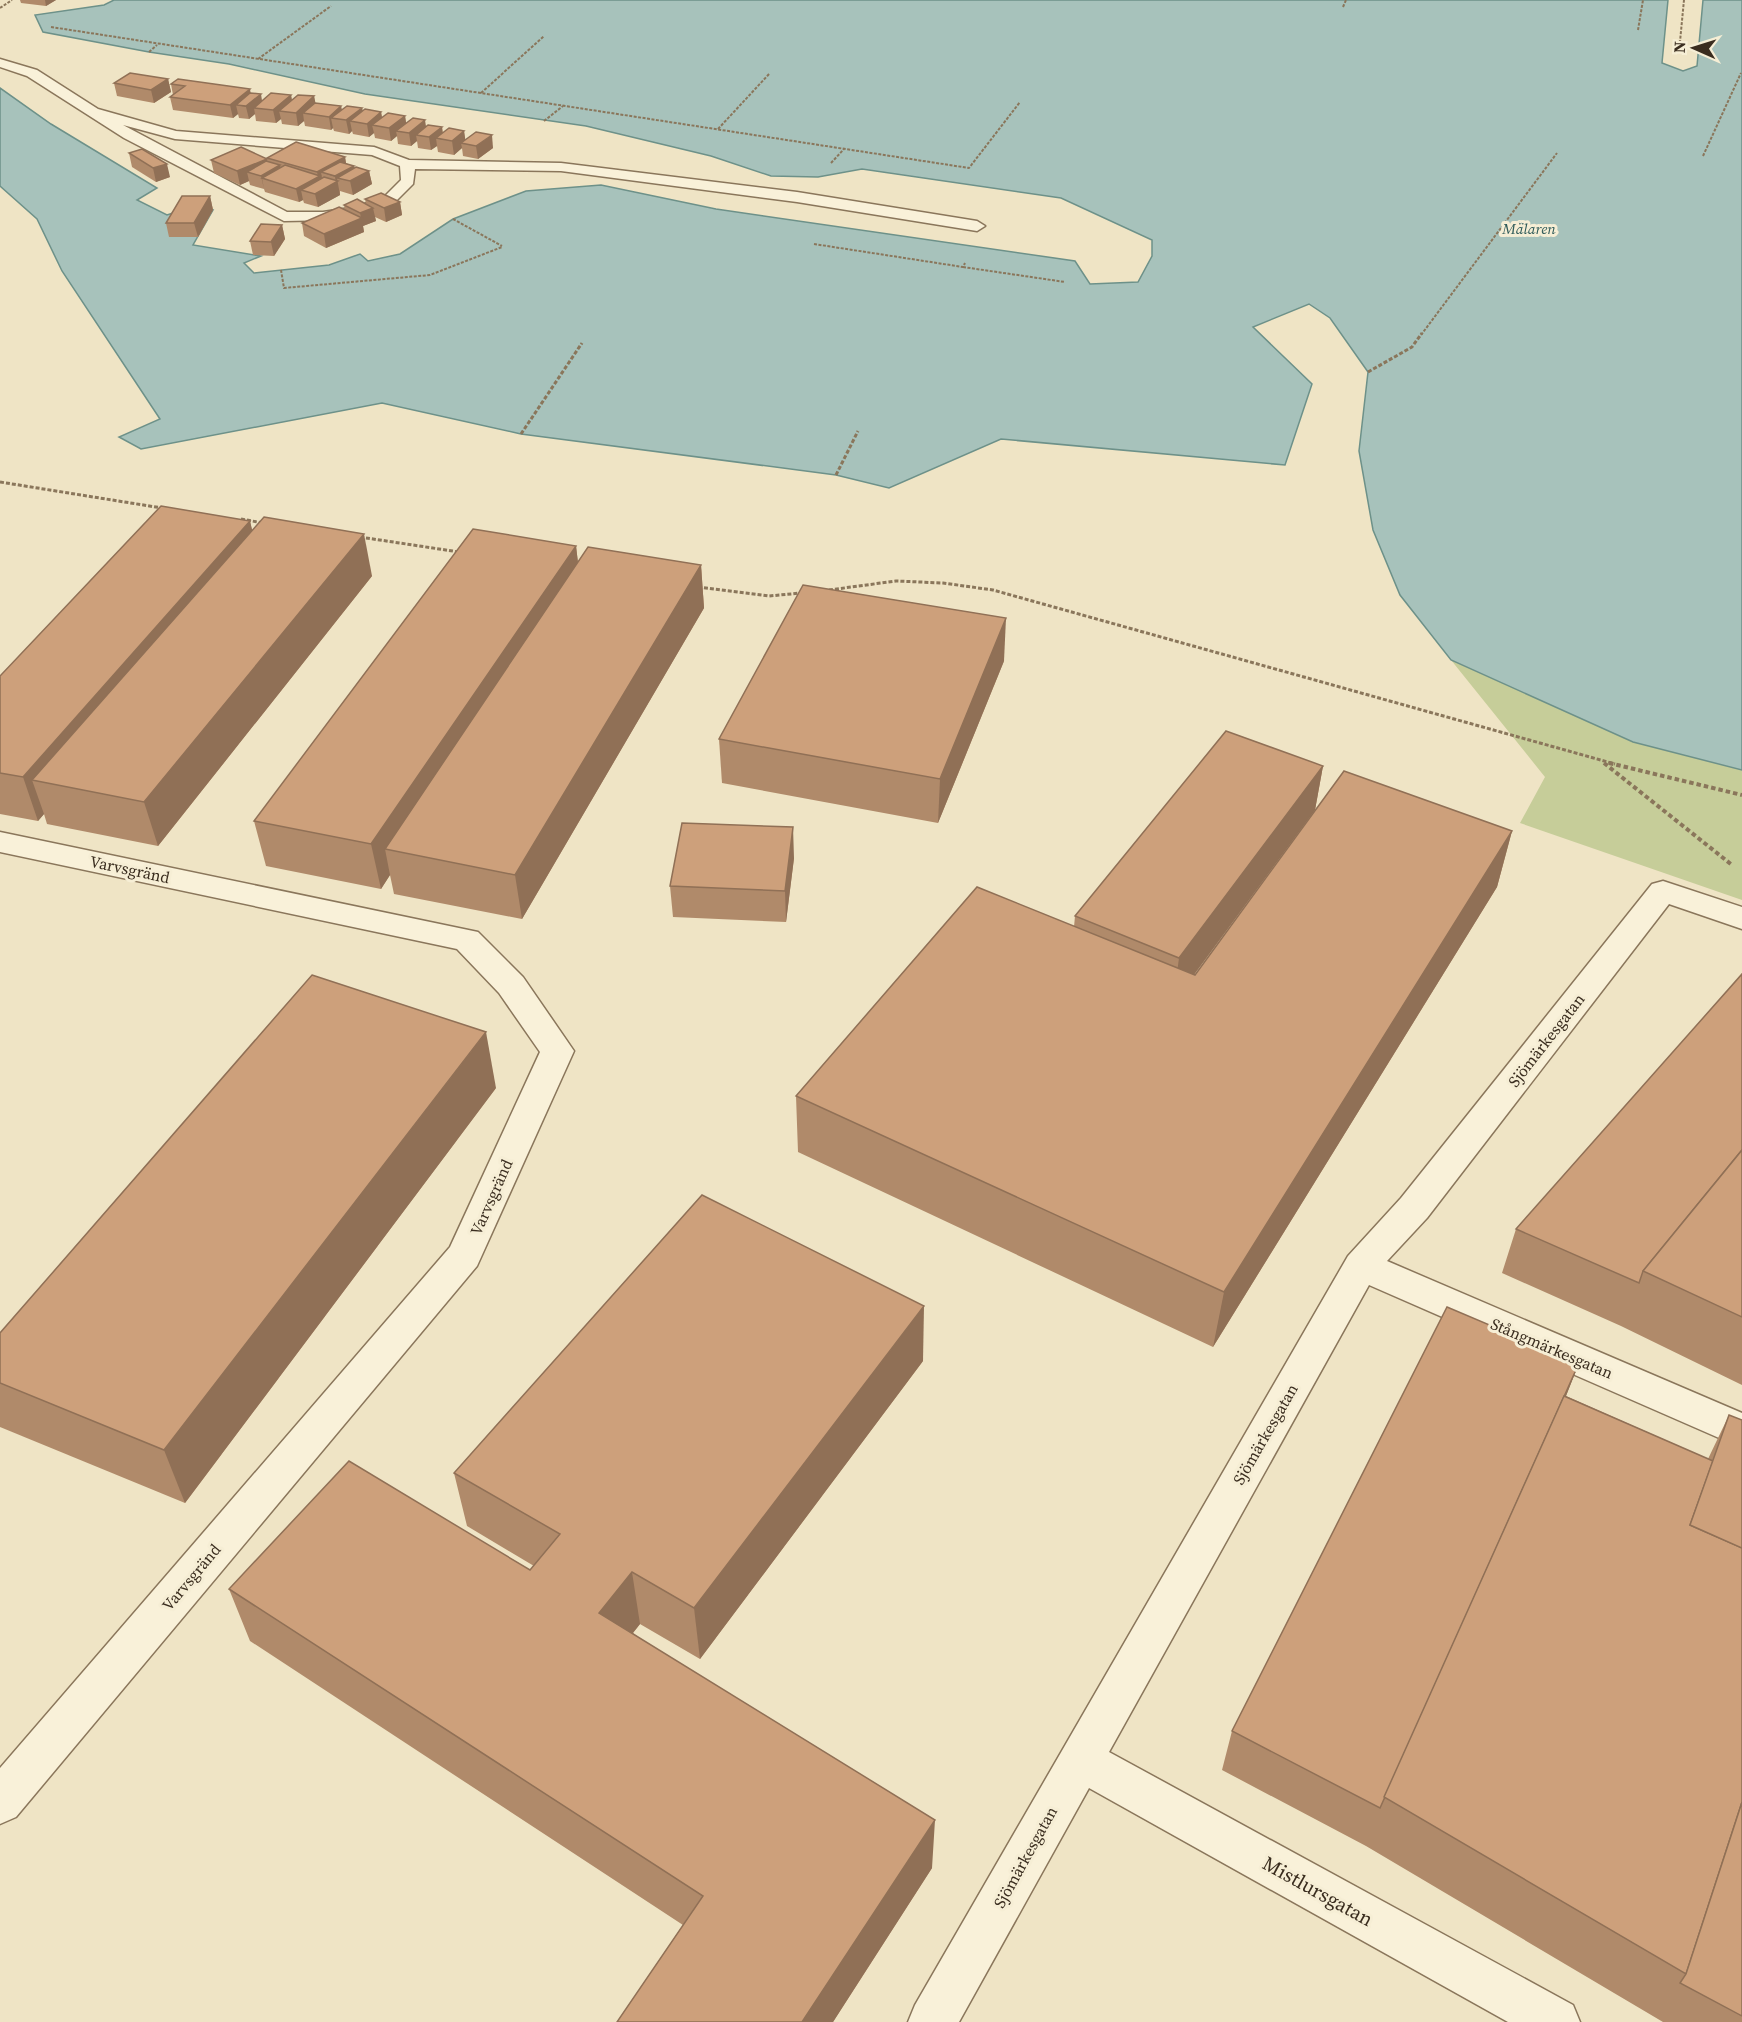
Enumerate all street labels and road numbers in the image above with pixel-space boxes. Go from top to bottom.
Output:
street label: Varvsgränd [88,850,172,888]
street label: Sjömärkesgatan [1503,988,1590,1091]
street label: Varvsgränd [464,1155,518,1239]
street label: Stångmärkesgatan [1487,1312,1617,1384]
street label: Sjömärkesgatan [1227,1379,1303,1488]
street label: Varvsgränd [157,1539,225,1615]
street label: Sjömärkesgatan [988,1802,1062,1912]
street label: Mistlursgatan [1258,1849,1378,1933]

